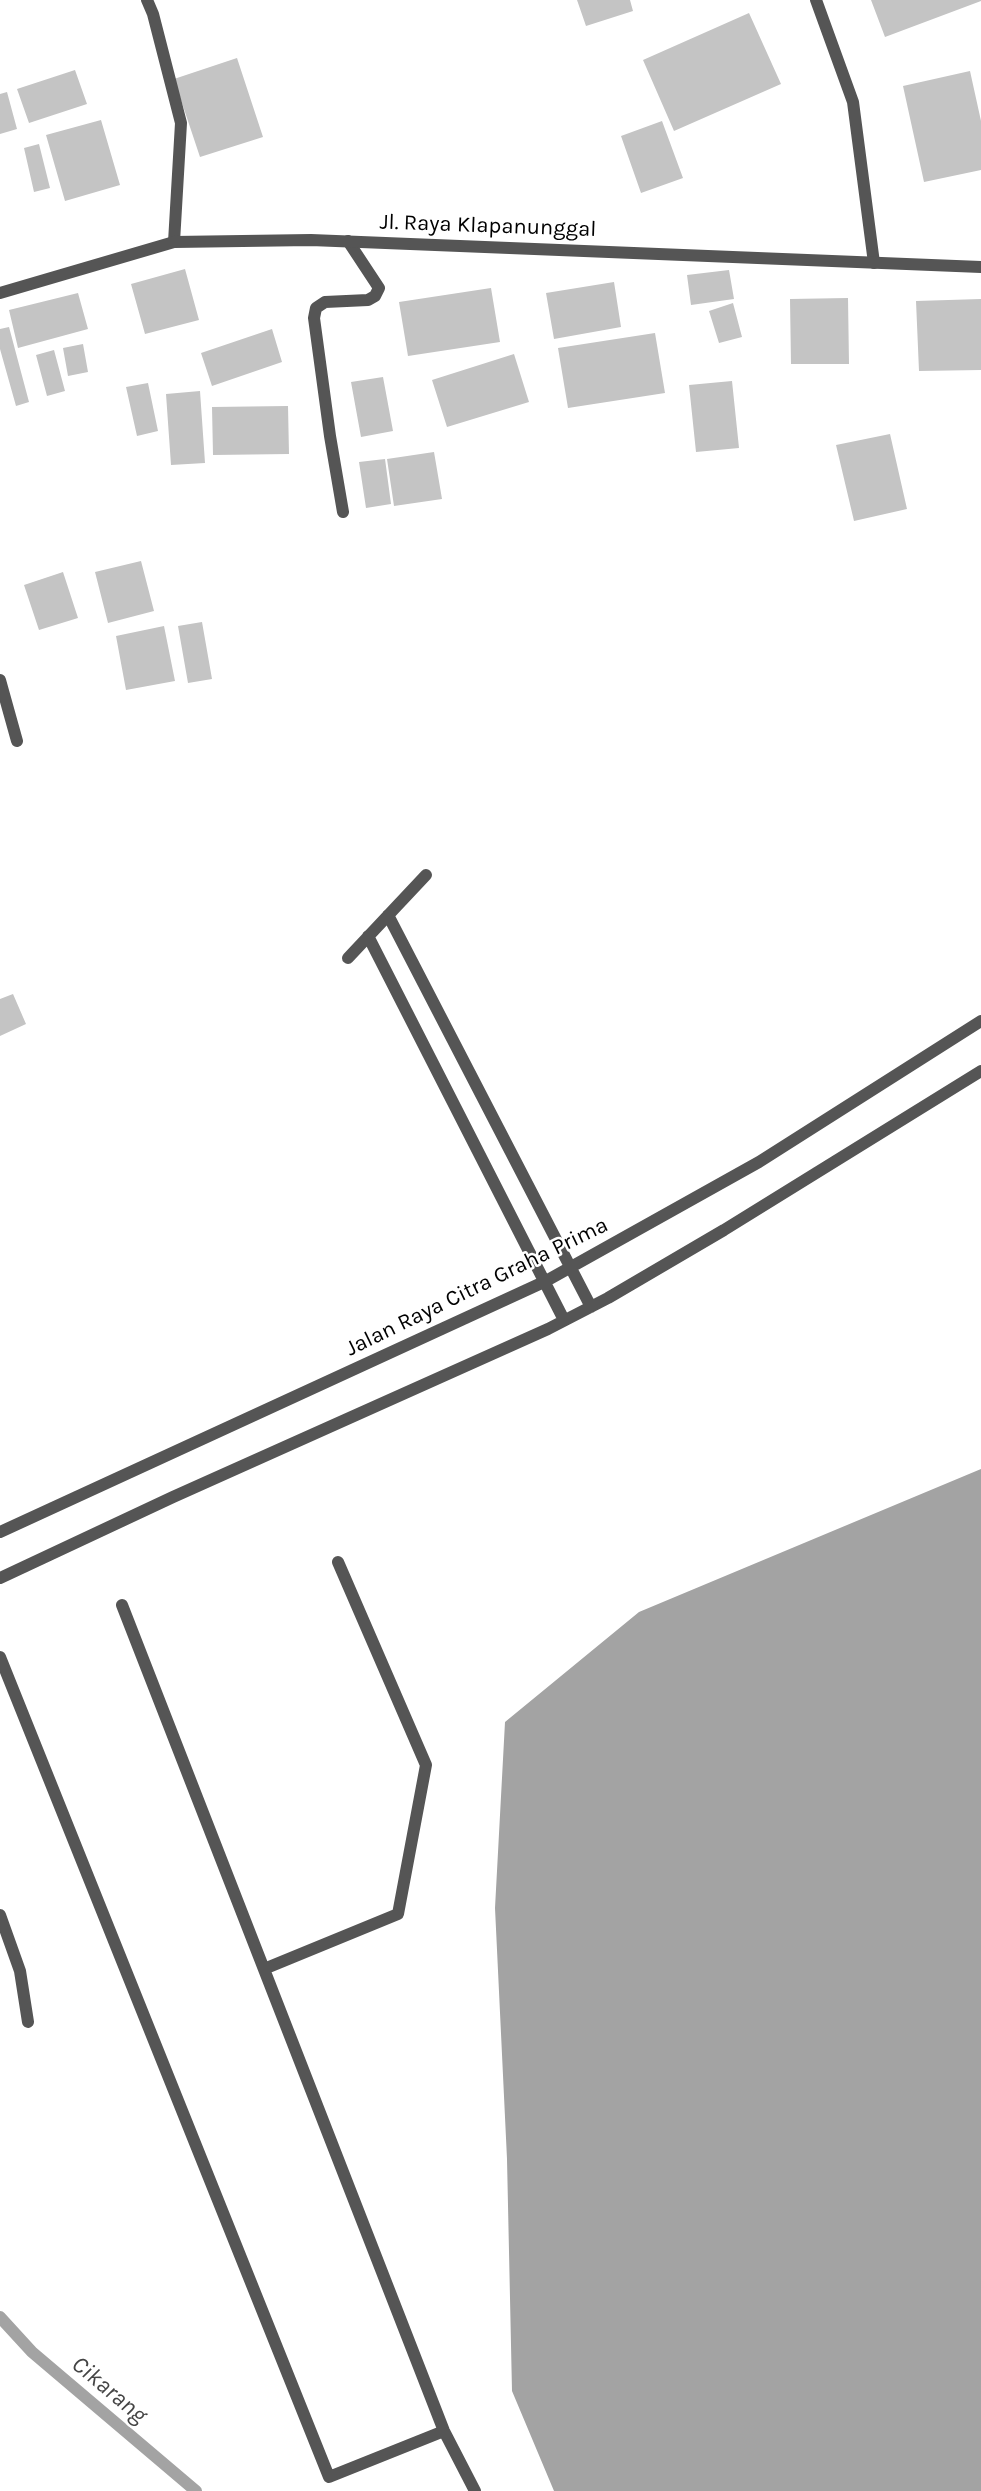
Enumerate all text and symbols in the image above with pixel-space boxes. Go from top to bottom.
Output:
street label: Jl. Raya Klapanunggal [379,209,597,243]
street label: Jalan Raya Citra Graha Prima [341,1212,613,1362]
water label: Cikarang [65,2350,153,2430]

